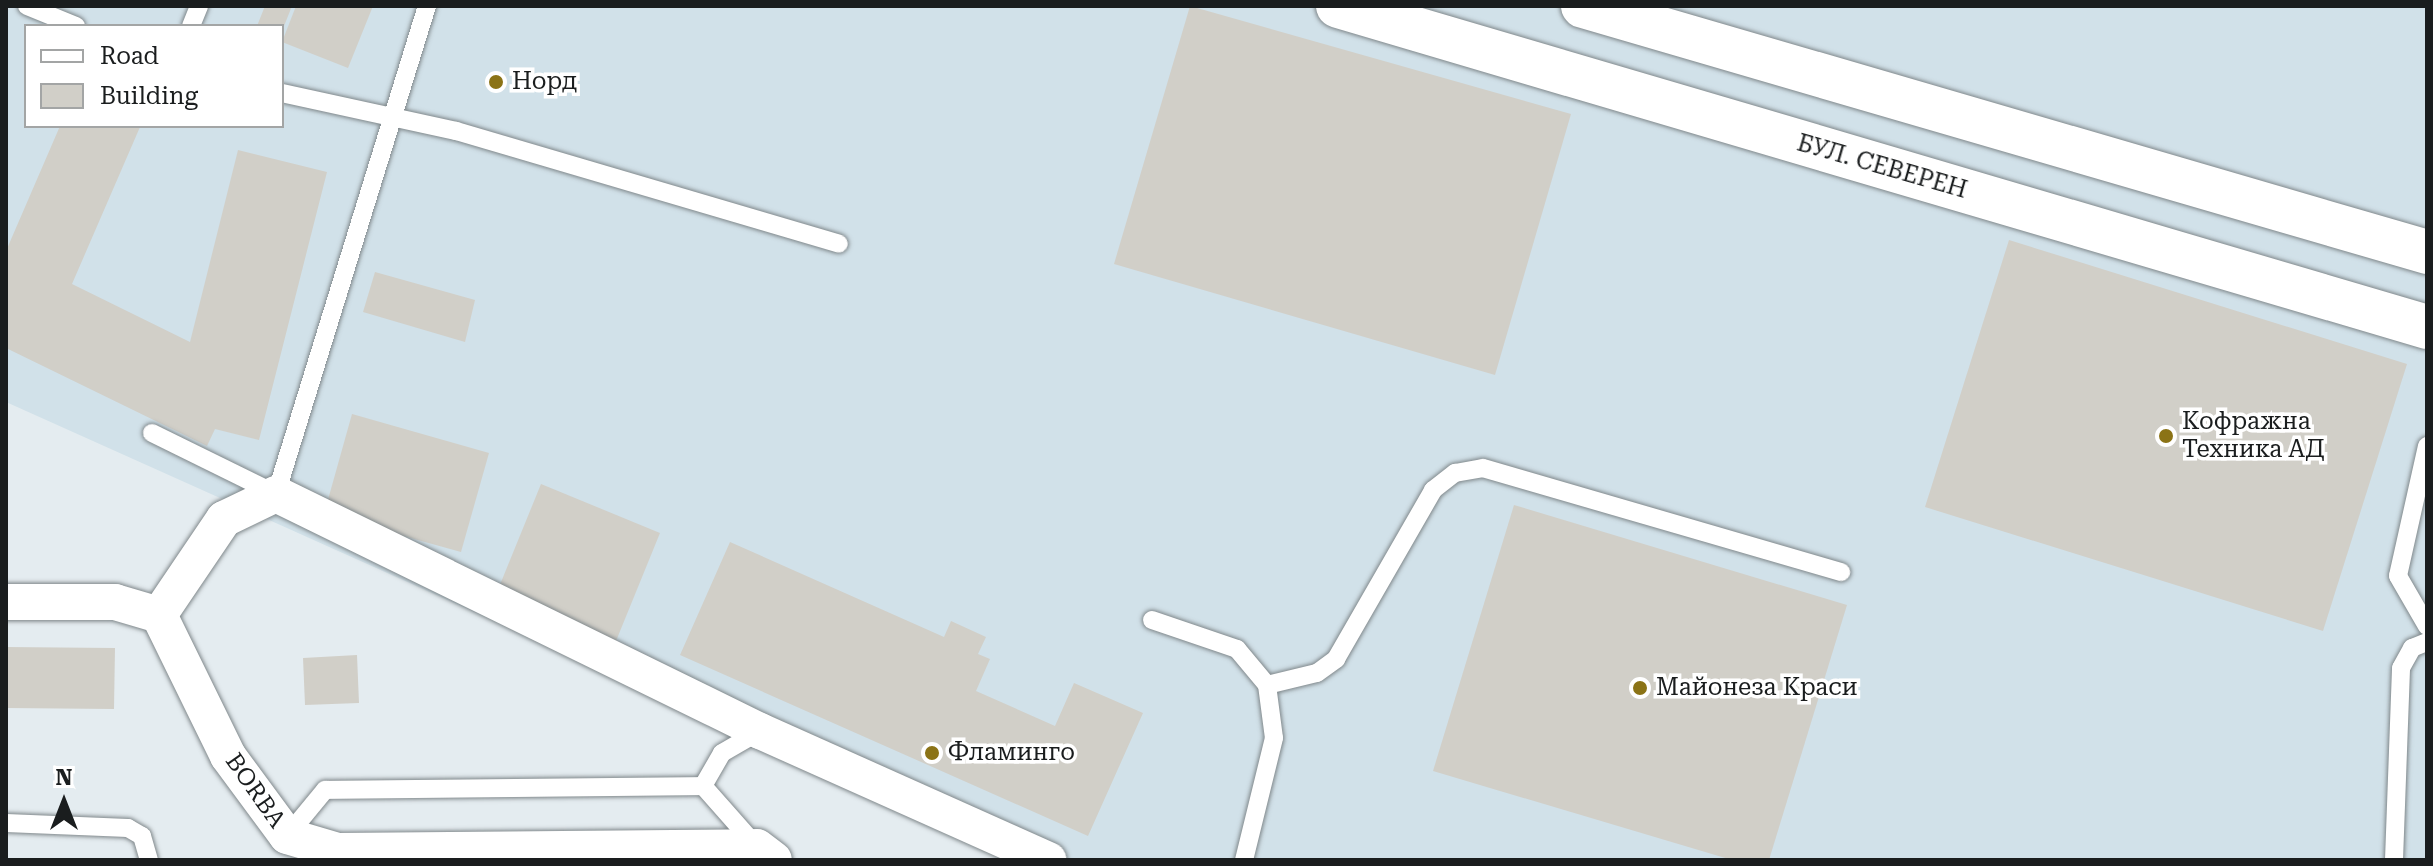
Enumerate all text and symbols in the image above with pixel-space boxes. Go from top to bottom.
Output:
legend [24,24,284,128]
text: Road [100,42,159,70]
place label: Норд [512,68,577,96]
marker: Норд [487,73,505,91]
text: Building [100,82,198,110]
street label: БУЛ. СЕВЕРЕН [1794,129,1970,205]
place label: Кофражна Техника АД [2182,408,2325,464]
marker: Кофражна Техника АД [2157,427,2175,445]
place label: Майонеза Краси [1656,674,1858,702]
marker: Майонеза Краси [1631,679,1649,697]
place label: Фламинго [948,739,1075,767]
marker: Фламинго [923,744,941,762]
street label: BORBA [219,748,291,834]
north arrow [24,762,104,842]
text: N [56,765,72,790]

